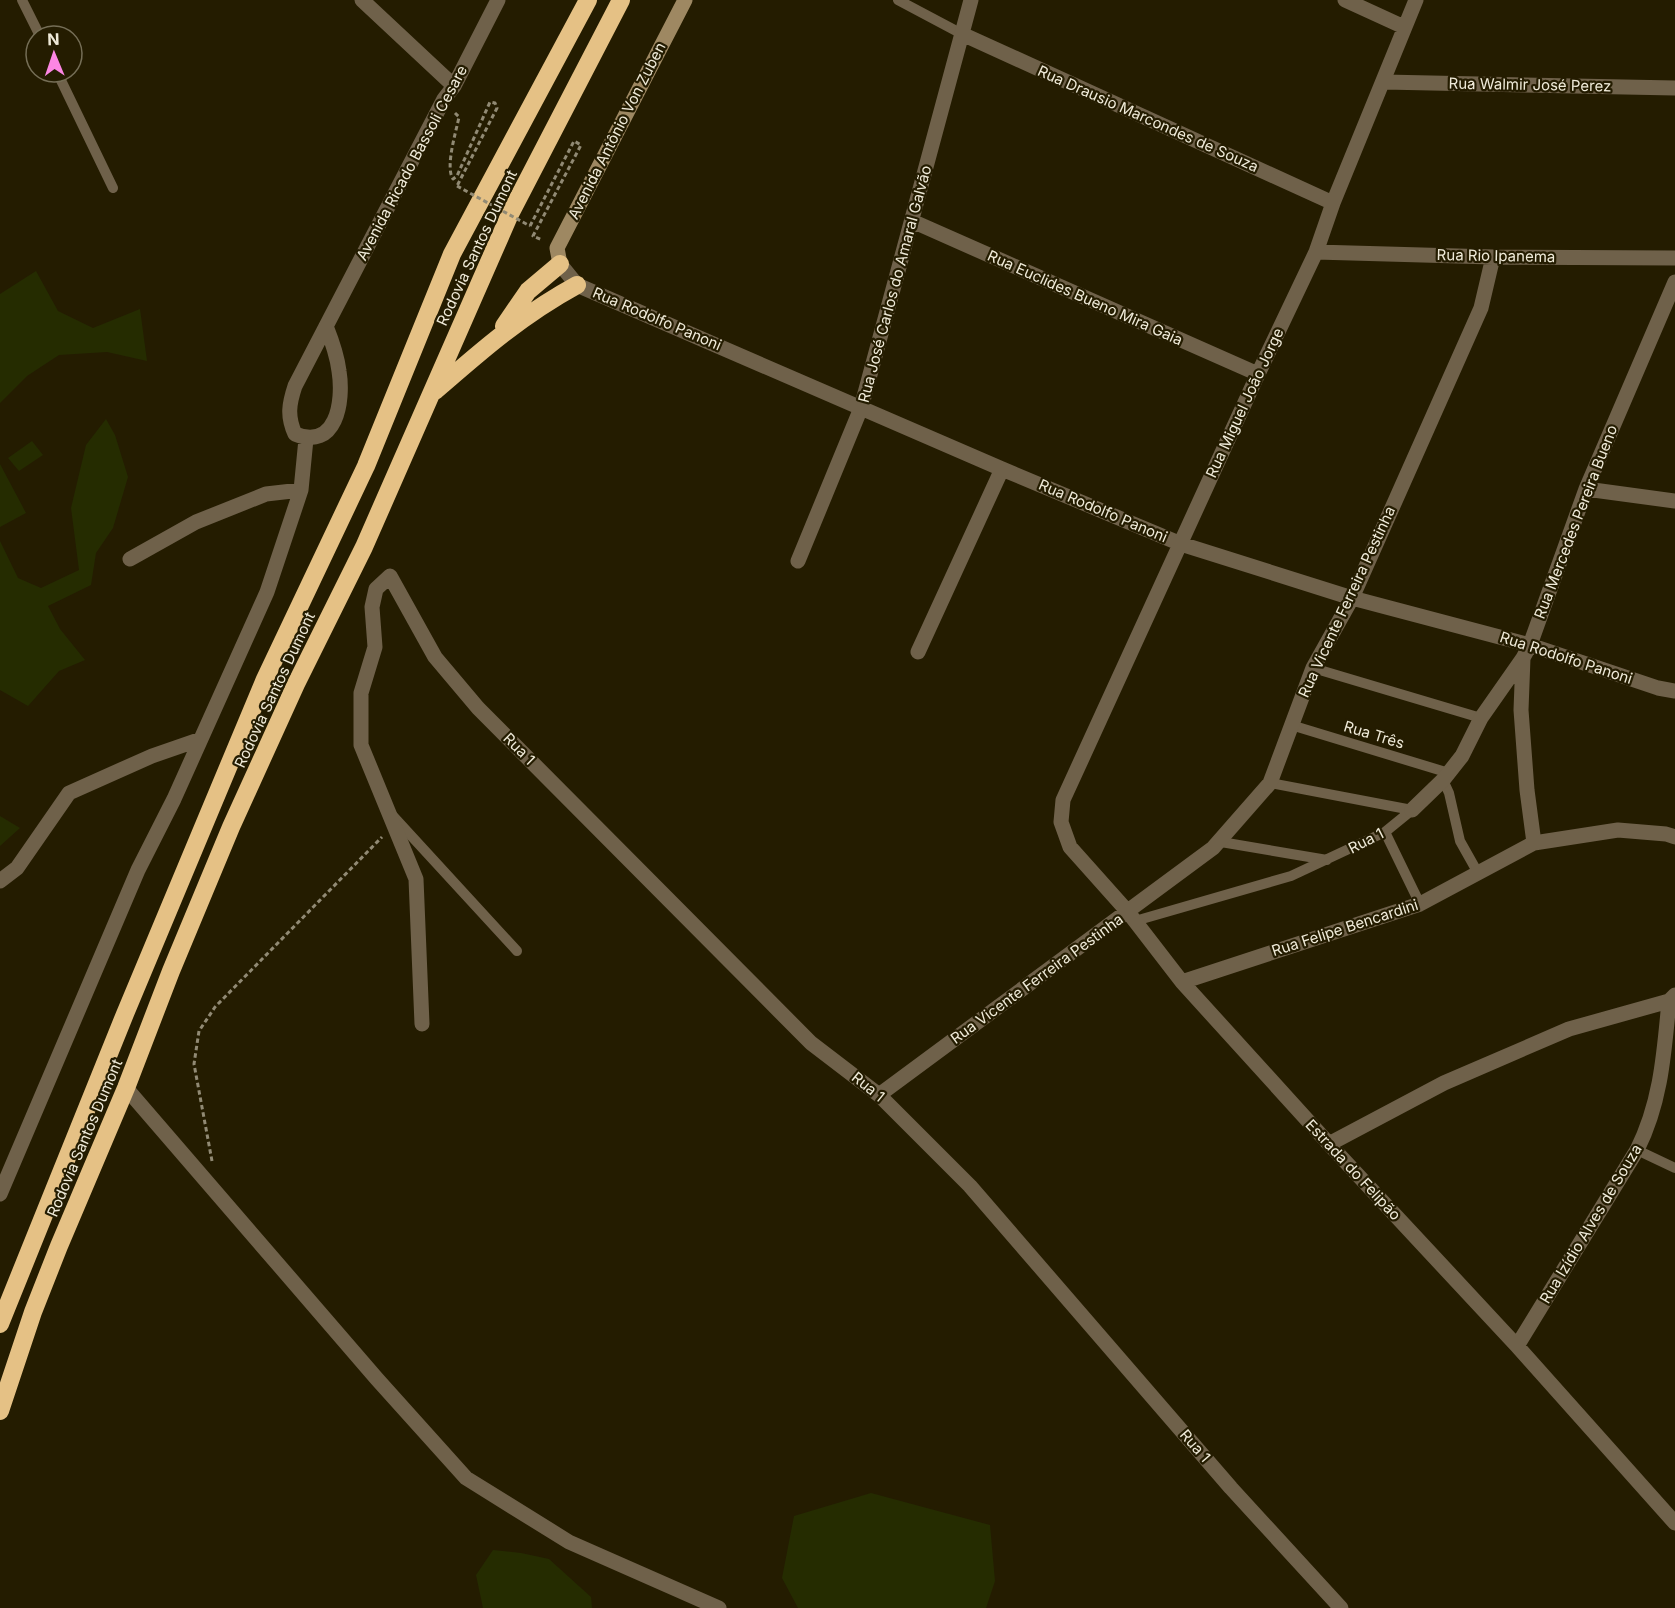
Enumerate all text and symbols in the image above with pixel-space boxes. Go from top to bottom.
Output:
north arrow [24,24,84,84]
text: N [47,29,60,49]
street label: Avenida Antônio Von Zuben [564,39,670,222]
street label: Rua Drausio Marcondes de Souza [1035,61,1262,176]
street label: Avenida Ricado Bassoli Cesare [352,62,471,264]
street label: Rua Walmir José Perez [1448,74,1612,95]
street label: Rua José Carlos do Amaral Galvão [854,163,935,405]
street label: Rodovia Santos Dumont [432,167,521,329]
street label: Rua Rio Ipanema [1437,245,1555,266]
street label: Rua Euclides Bueno Mira Gaia [985,246,1186,349]
street label: Rua Rodolfo Panoni [590,283,724,354]
street label: Rua Miguel João Jorge [1201,325,1288,481]
street label: Rua Mercedes Pereira Bueno [1530,422,1621,621]
street label: Rua Rodolfo Panoni [1036,475,1170,546]
street label: Rua Vicente Ferreira Pestinha [1294,503,1399,700]
street label: Rodovia Santos Dumont [230,609,319,771]
street label: Rua Rodolfo Panoni [1498,627,1635,688]
street label: Rua Três [1342,716,1407,753]
street label: Rua 1 [499,729,539,769]
street label: Rua 1 [1345,824,1387,857]
street label: Rua Felipe Bencardini [1269,895,1420,960]
street label: Rua Vicente Ferreira Pestinha [947,910,1127,1048]
street label: Rodovia Santos Dumont [43,1056,126,1219]
street label: Rua 1 [848,1068,889,1106]
street label: Estrada do Felipão [1302,1115,1405,1224]
street label: Rua Izídio Alves de Souza [1535,1141,1646,1307]
street label: Rua 1 [1176,1425,1215,1466]

